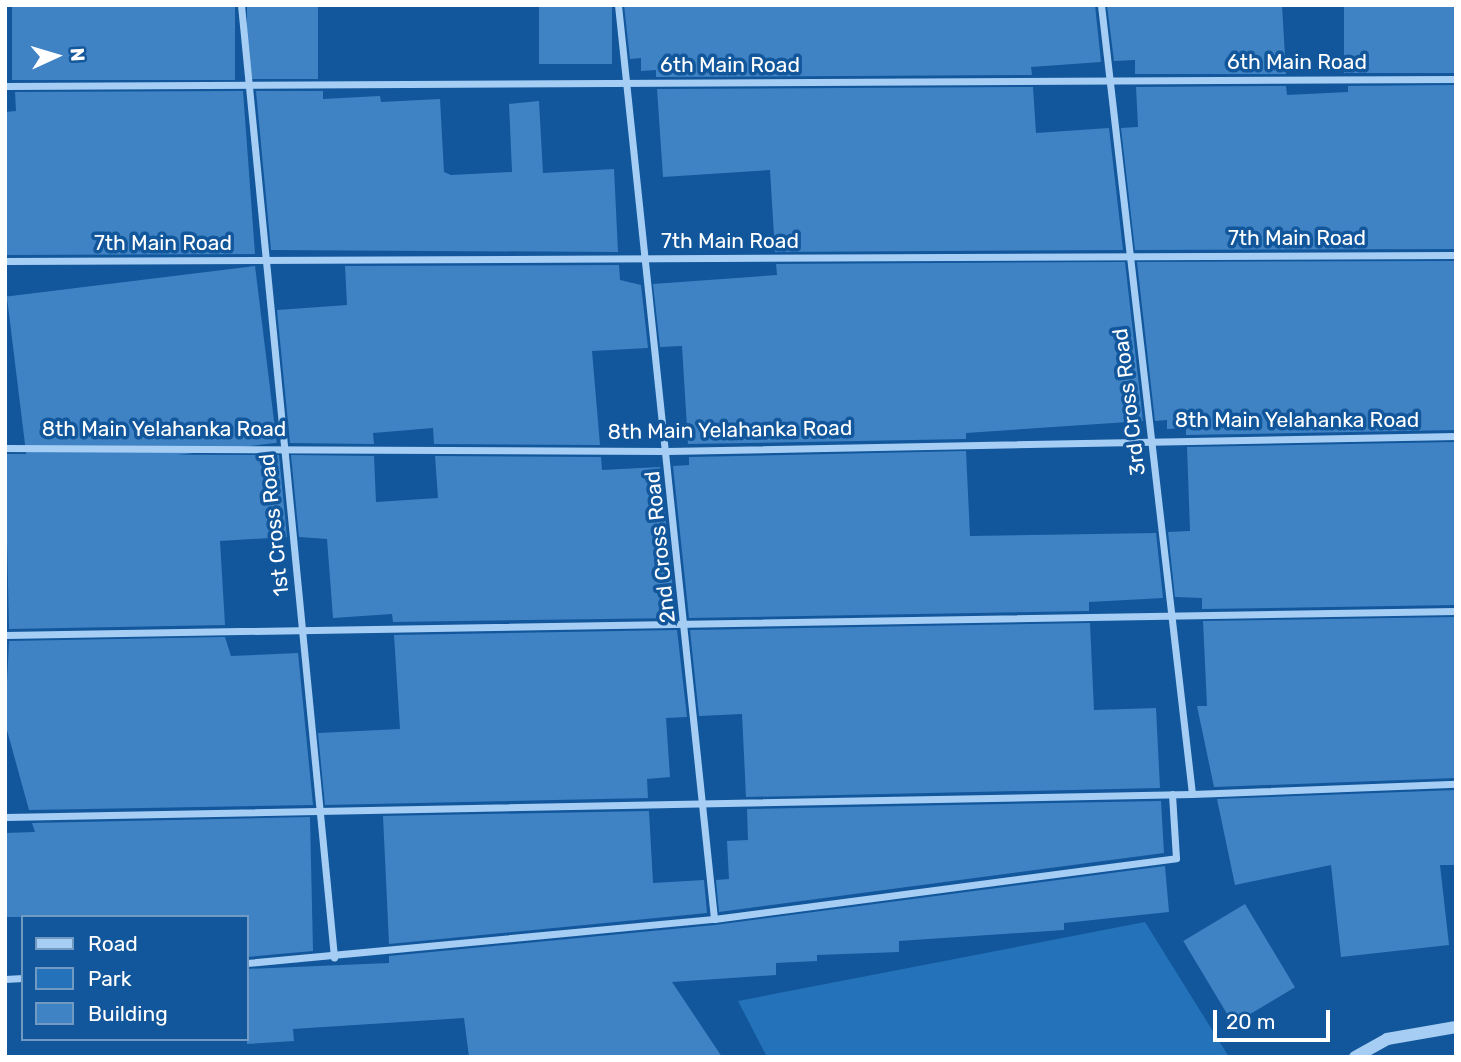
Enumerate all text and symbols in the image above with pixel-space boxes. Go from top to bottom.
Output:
north arrow [21,21,91,91]
text: N [65,47,89,62]
street label: 6th Main Road [1227,49,1367,75]
street label: 6th Main Road [660,52,800,78]
street label: 7th Main Road [1228,225,1366,251]
street label: 7th Main Road [661,228,799,254]
street label: 7th Main Road [94,230,232,256]
street label: 3rd Cross Road [1107,327,1151,477]
street label: 8th Main Yelahanka Road [1174,407,1420,433]
street label: 8th Main Yelahanka Road [607,415,853,445]
street label: 8th Main Yelahanka Road [41,416,287,442]
street label: 1st Cross Road [254,452,294,598]
street label: 2nd Cross Road [639,470,681,624]
legend [21,915,248,1041]
text: Road [88,931,138,956]
text: Park [88,966,132,991]
scale bar [1216,996,1333,1040]
text: Building [88,1001,168,1026]
text: 20 m [1226,1009,1275,1034]

